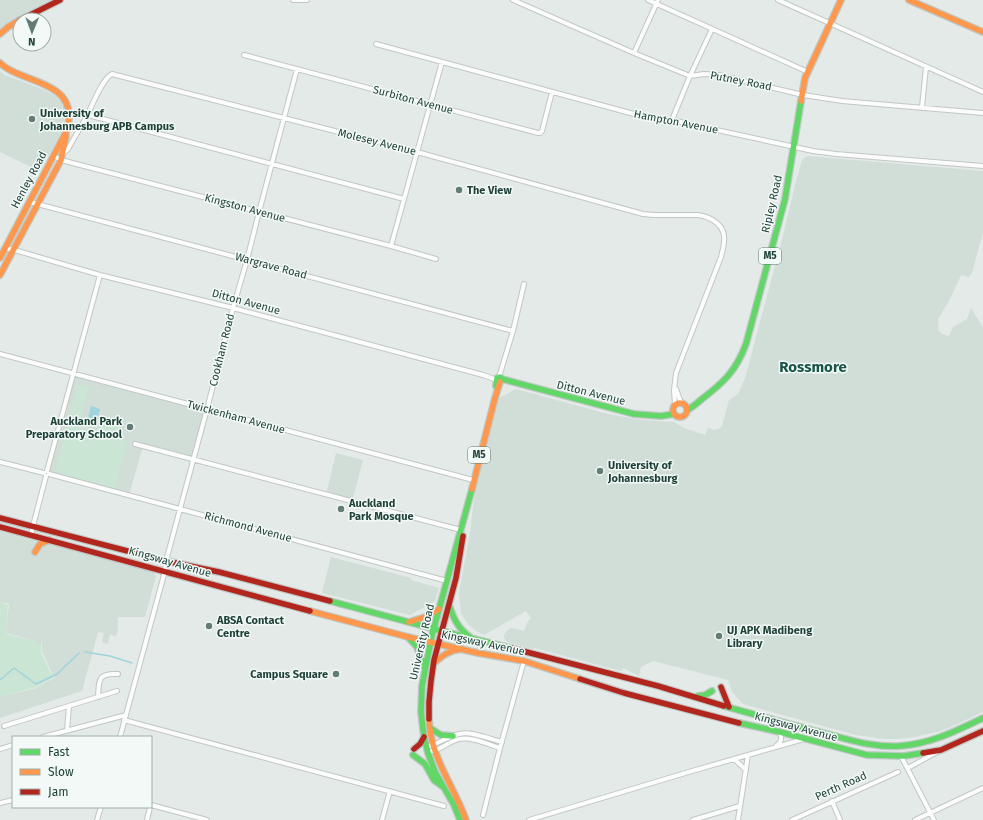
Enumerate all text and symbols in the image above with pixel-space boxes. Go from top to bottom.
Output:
north arrow [12,12,52,52]
text: N [28,35,36,48]
street label: Putney Road [709,69,773,93]
street label: Surbiton Avenue [372,83,454,117]
place label: University of Johannesburg APB Campus [39,107,175,133]
street label: Hampton Avenue [633,107,719,137]
marker: University of Johannesburg APB Campus [27,114,37,124]
street label: Molesey Avenue [337,126,417,158]
street label: Henley Road [9,149,49,211]
street label: Ripley Road [759,174,785,234]
place label: The View [467,184,512,197]
marker: The View [454,185,464,195]
street label: Kingston Avenue [203,191,287,225]
road number: M5 [759,248,781,264]
street label: Wargrave Road [234,250,308,282]
street label: Ditton Avenue [210,287,282,317]
street label: Cookham Road [207,312,237,388]
district label: Rossmore [779,358,847,376]
street label: Ditton Avenue [555,378,627,408]
street label: Twickenham Avenue [186,398,286,436]
place label: Auckland Park Preparatory School [26,415,123,441]
marker: Auckland Park Preparatory School [125,422,135,432]
road number: M5 [468,447,490,463]
place label: University of Johannesburg [607,459,679,485]
marker: University of Johannesburg [595,466,605,476]
place label: Auckland Park Mosque [348,497,414,523]
marker: Auckland Park Mosque [336,504,346,514]
street label: Richmond Avenue [203,509,293,545]
street label: Kingsway Avenue [127,544,213,580]
street label: University Road [407,602,437,682]
place label: ABSA Contact Centre [216,614,285,640]
marker: ABSA Contact Centre [204,621,214,631]
place label: UJ APK Madibeng Library [727,624,813,650]
street label: Kingsway Avenue [440,628,526,658]
marker: UJ APK Madibeng Library [714,631,724,641]
place label: Campus Square [250,668,328,681]
marker: Campus Square [331,669,341,679]
street label: Kingsway Avenue [753,710,839,744]
legend [12,736,152,808]
text: Fast [48,745,70,759]
text: Slow [48,765,74,779]
street label: Perth Road [813,769,869,803]
text: Jam [48,785,68,799]

